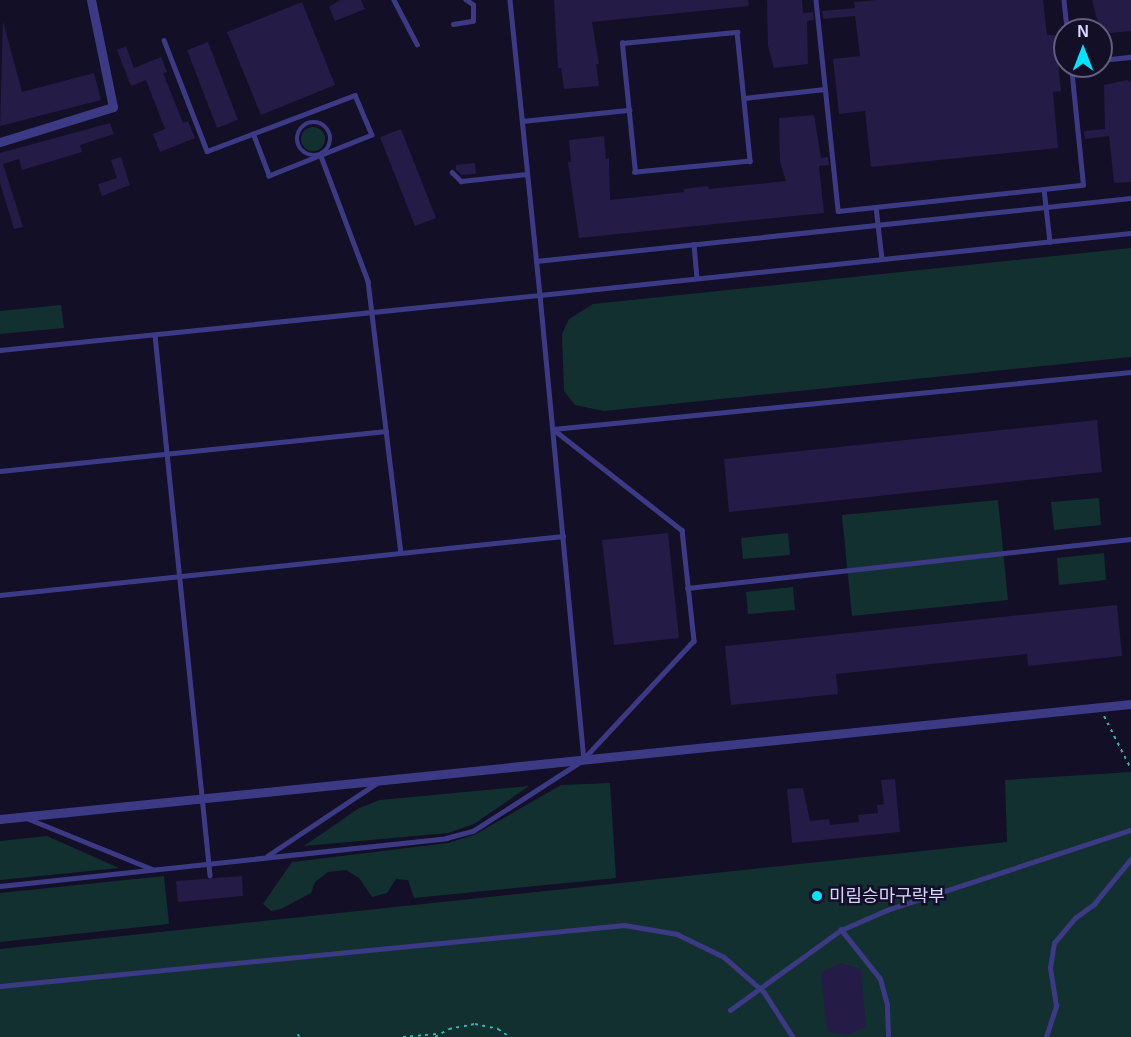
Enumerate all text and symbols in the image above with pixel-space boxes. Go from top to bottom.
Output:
north arrow [1053,18,1113,78]
text: N [1077,23,1089,40]
place label: 미림승마구락부 [829,885,945,907]
marker: 미림승마구락부 [810,889,824,903]

